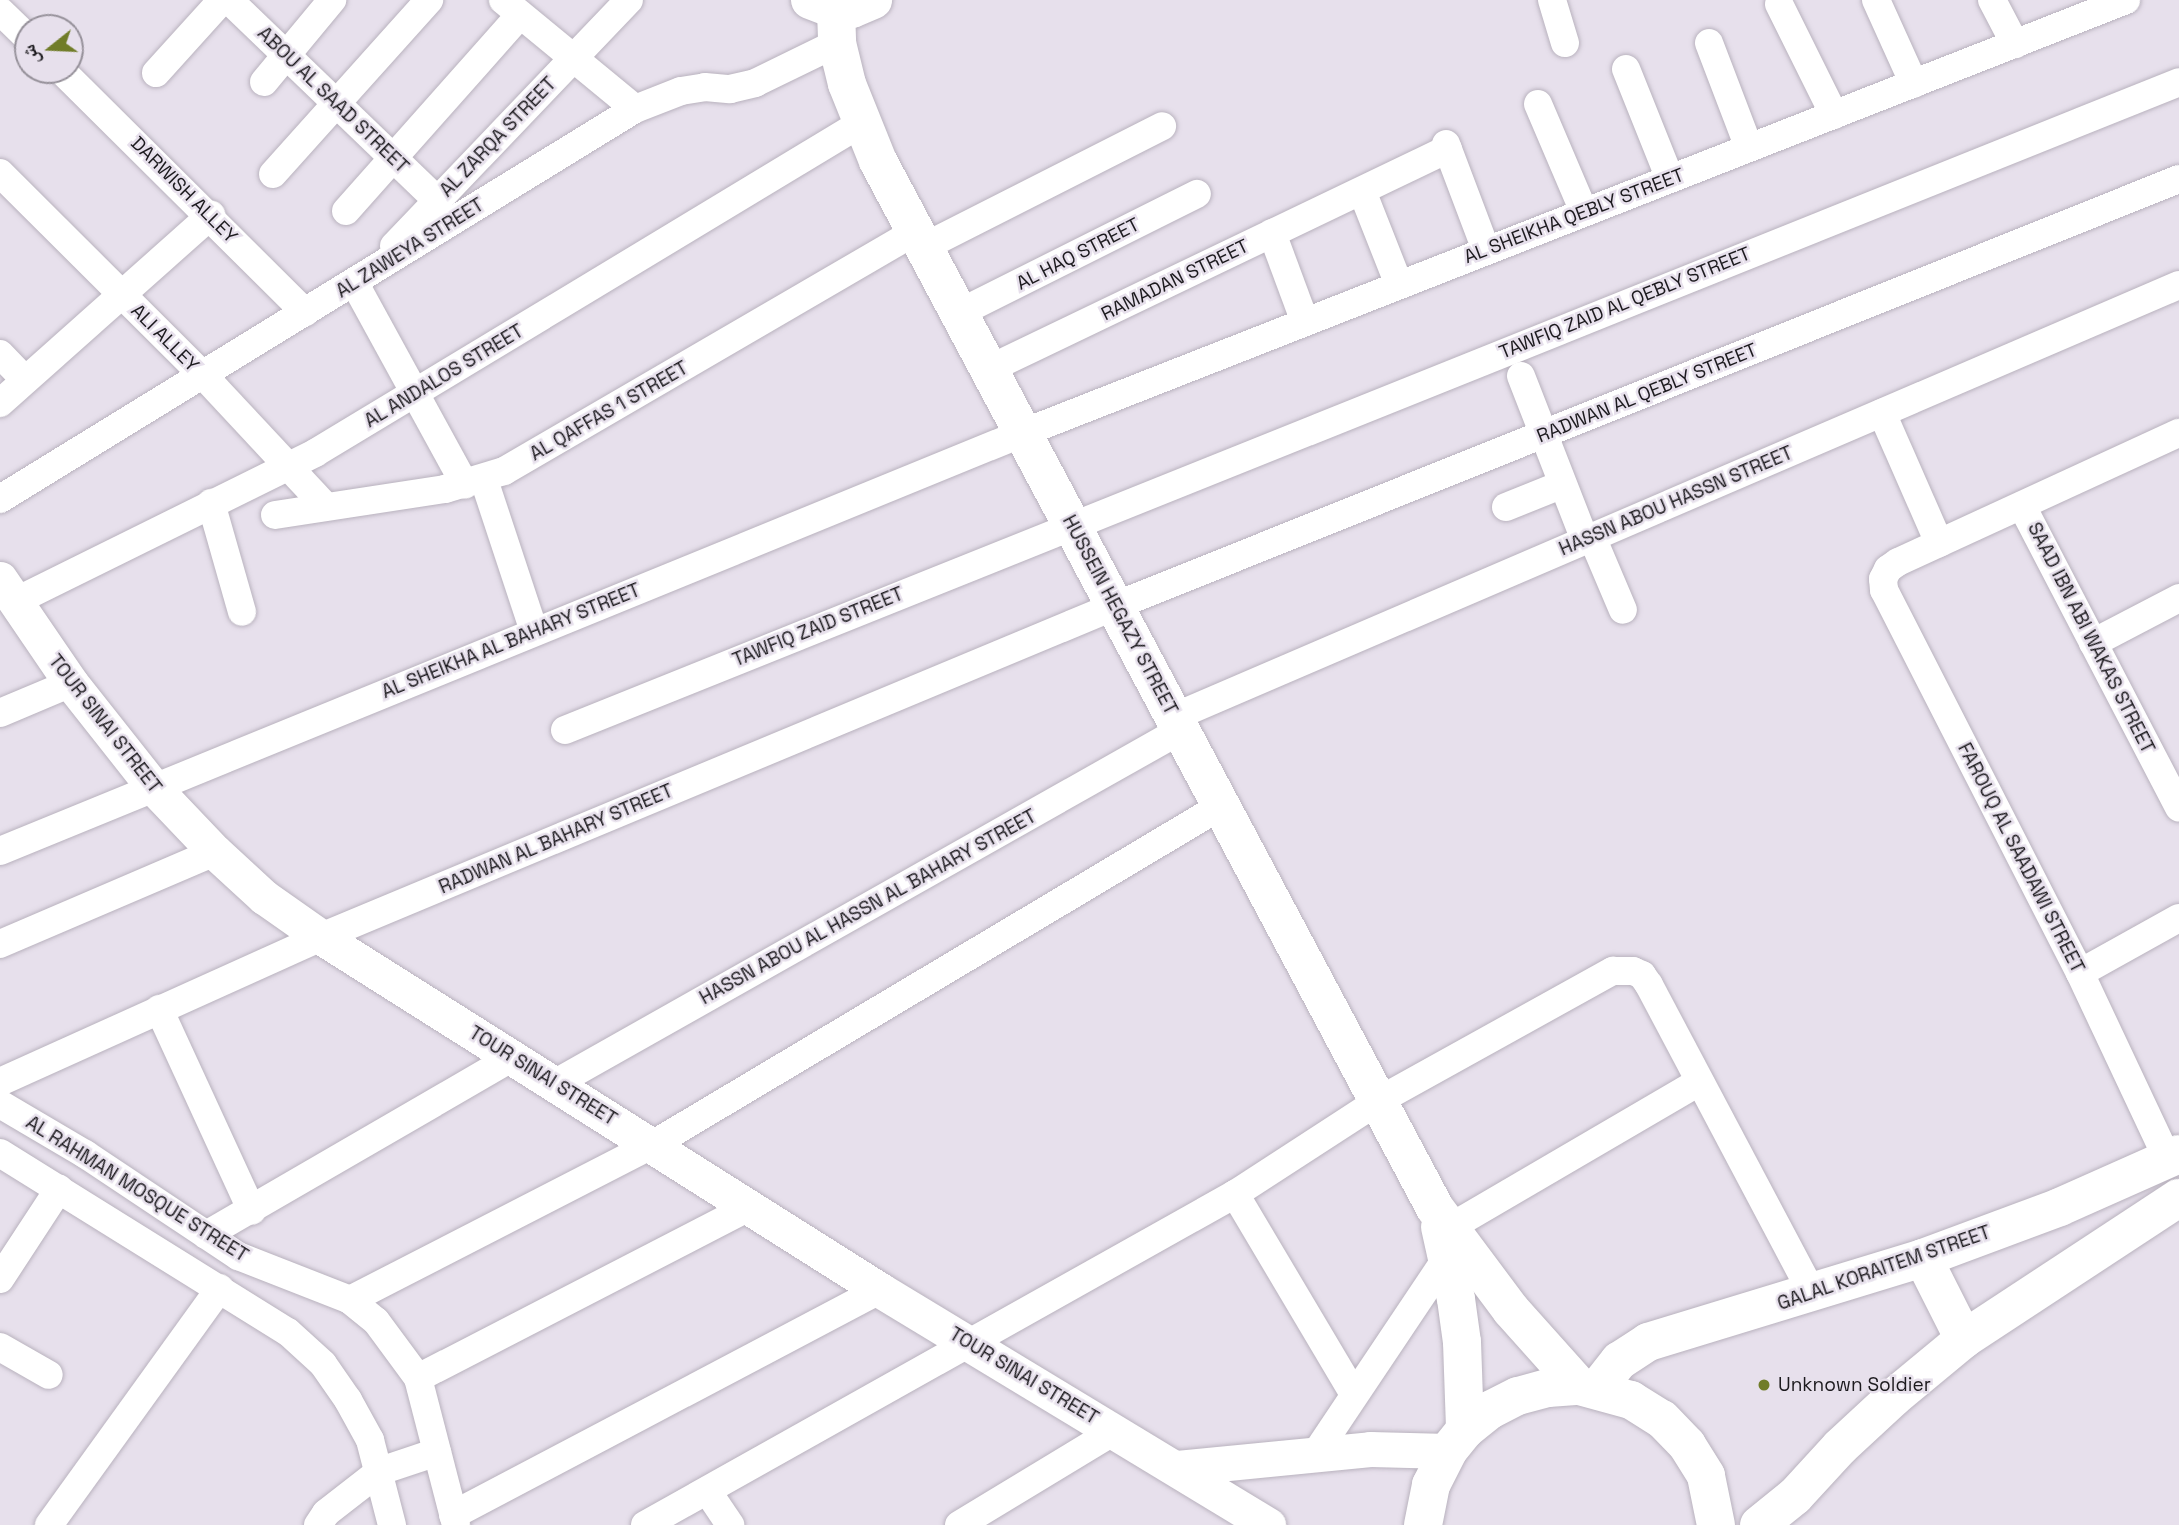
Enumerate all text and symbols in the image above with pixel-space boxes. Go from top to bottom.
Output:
north arrow [14,14,84,84]
street label: ABOU AL SAAD STREET [252,22,414,178]
text: ش [15,42,45,68]
street label: AL ZARQA STREET [435,72,561,202]
street label: DARWISH ALLEY [126,132,242,248]
street label: AL SHEIKHA QEBLY STREET [1460,163,1688,269]
street label: AL ZAWEYA STREET [332,193,488,303]
street label: AL HAQ STREET [1012,213,1144,295]
street label: RAMADAN STREET [1098,234,1252,326]
street label: TAWFIQ ZAID AL QEBLY STREET [1496,242,1754,364]
street label: ALI ALLEY [126,299,204,377]
street label: AL ANDALOS STREET [360,319,528,433]
street label: RADWAN AL QEBLY STREET [1533,338,1761,448]
street label: AL QAFFAS 1 STREET [526,356,692,466]
street label: HASSN ABOU HASSN STREET [1556,441,1796,561]
street label: HUSSEIN HEGAZY STREET [1058,511,1182,719]
street label: SAAD IBN ABI WAKAS STREET [2023,518,2159,758]
street label: AL SHEIKHA AL BAHARY STREET [378,578,644,704]
street label: TAWFIQ ZAID STREET [729,582,907,672]
street label: TOUR SINAI STREET [44,650,166,798]
street label: FAROUQ AL SAADAWI STREET [1953,739,2089,977]
street label: RADWAN AL BAHARY STREET [435,779,677,899]
street label: HASSN ABOU AL HASSN AL BAHARY STREET [695,804,1041,1010]
street label: TOUR SINAI STREET [465,1021,621,1131]
street label: AL RAHMAN MOSQUE STREET [22,1111,252,1267]
street label: GALAL KORAITEM STREET [1774,1221,1994,1315]
street label: TOUR SINAI STREET [945,1322,1103,1430]
place label: Unknown Soldier [1778,1374,1931,1396]
marker: Unknown Soldier [1756,1377,1772,1393]

